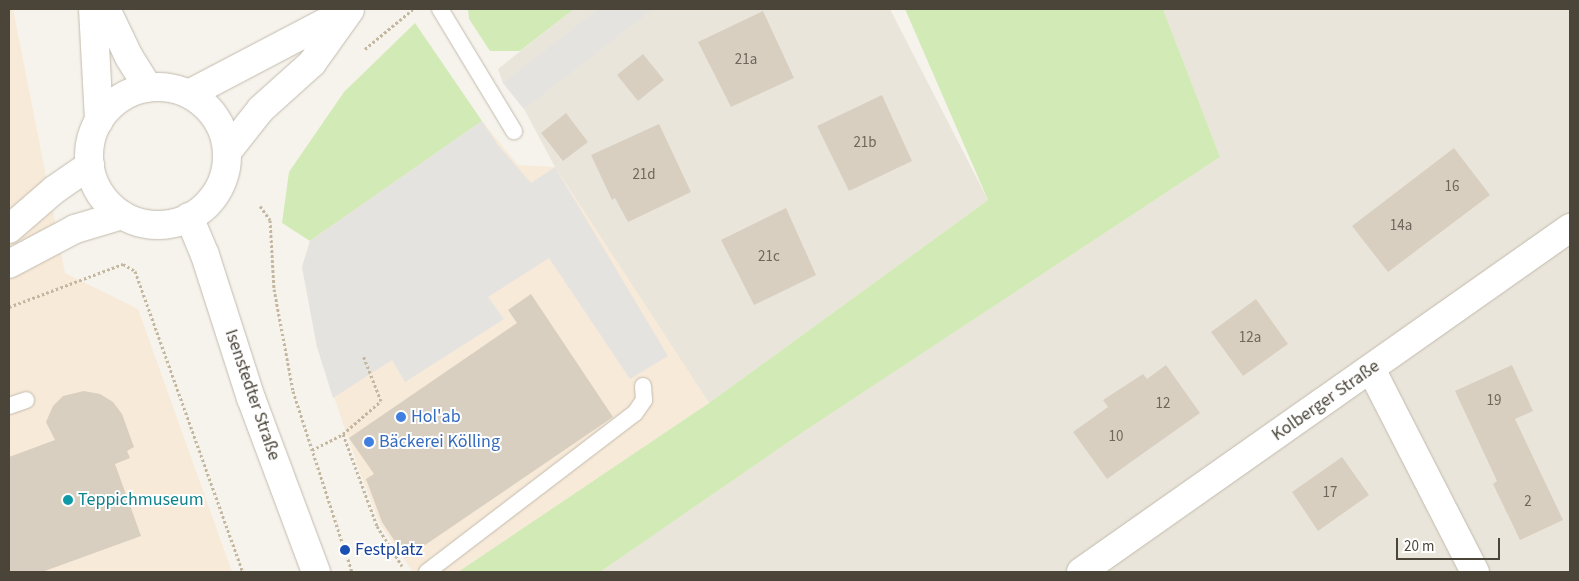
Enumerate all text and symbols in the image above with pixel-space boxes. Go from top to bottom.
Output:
house number: 21a [735,51,757,69]
house number: 21b [853,134,877,152]
house number: 21d [632,166,656,184]
house number: 16 [1445,178,1459,196]
house number: 14a [1390,217,1412,235]
house number: 21c [758,248,780,266]
street label: Isenstedter Straße [219,327,285,463]
house number: 12a [1239,329,1261,347]
street label: Kolberger Straße [1268,356,1384,446]
house number: 19 [1487,392,1501,410]
house number: 12 [1156,395,1170,413]
place label: Hol'ab [411,406,461,428]
marker: Hol'ab [395,411,407,423]
house number: 10 [1109,428,1123,446]
place label: Bäckerei Kölling [379,431,500,453]
marker: Bäckerei Kölling [363,436,375,448]
house number: 17 [1323,484,1337,502]
place label: Teppichmuseum [78,489,204,511]
house number: 2 [1524,493,1532,511]
marker: Teppichmuseum [62,494,74,506]
scale bar [1399,528,1503,560]
text: 20 m [1404,536,1434,557]
place label: Festplatz [355,539,423,561]
marker: Festplatz [339,544,351,556]

